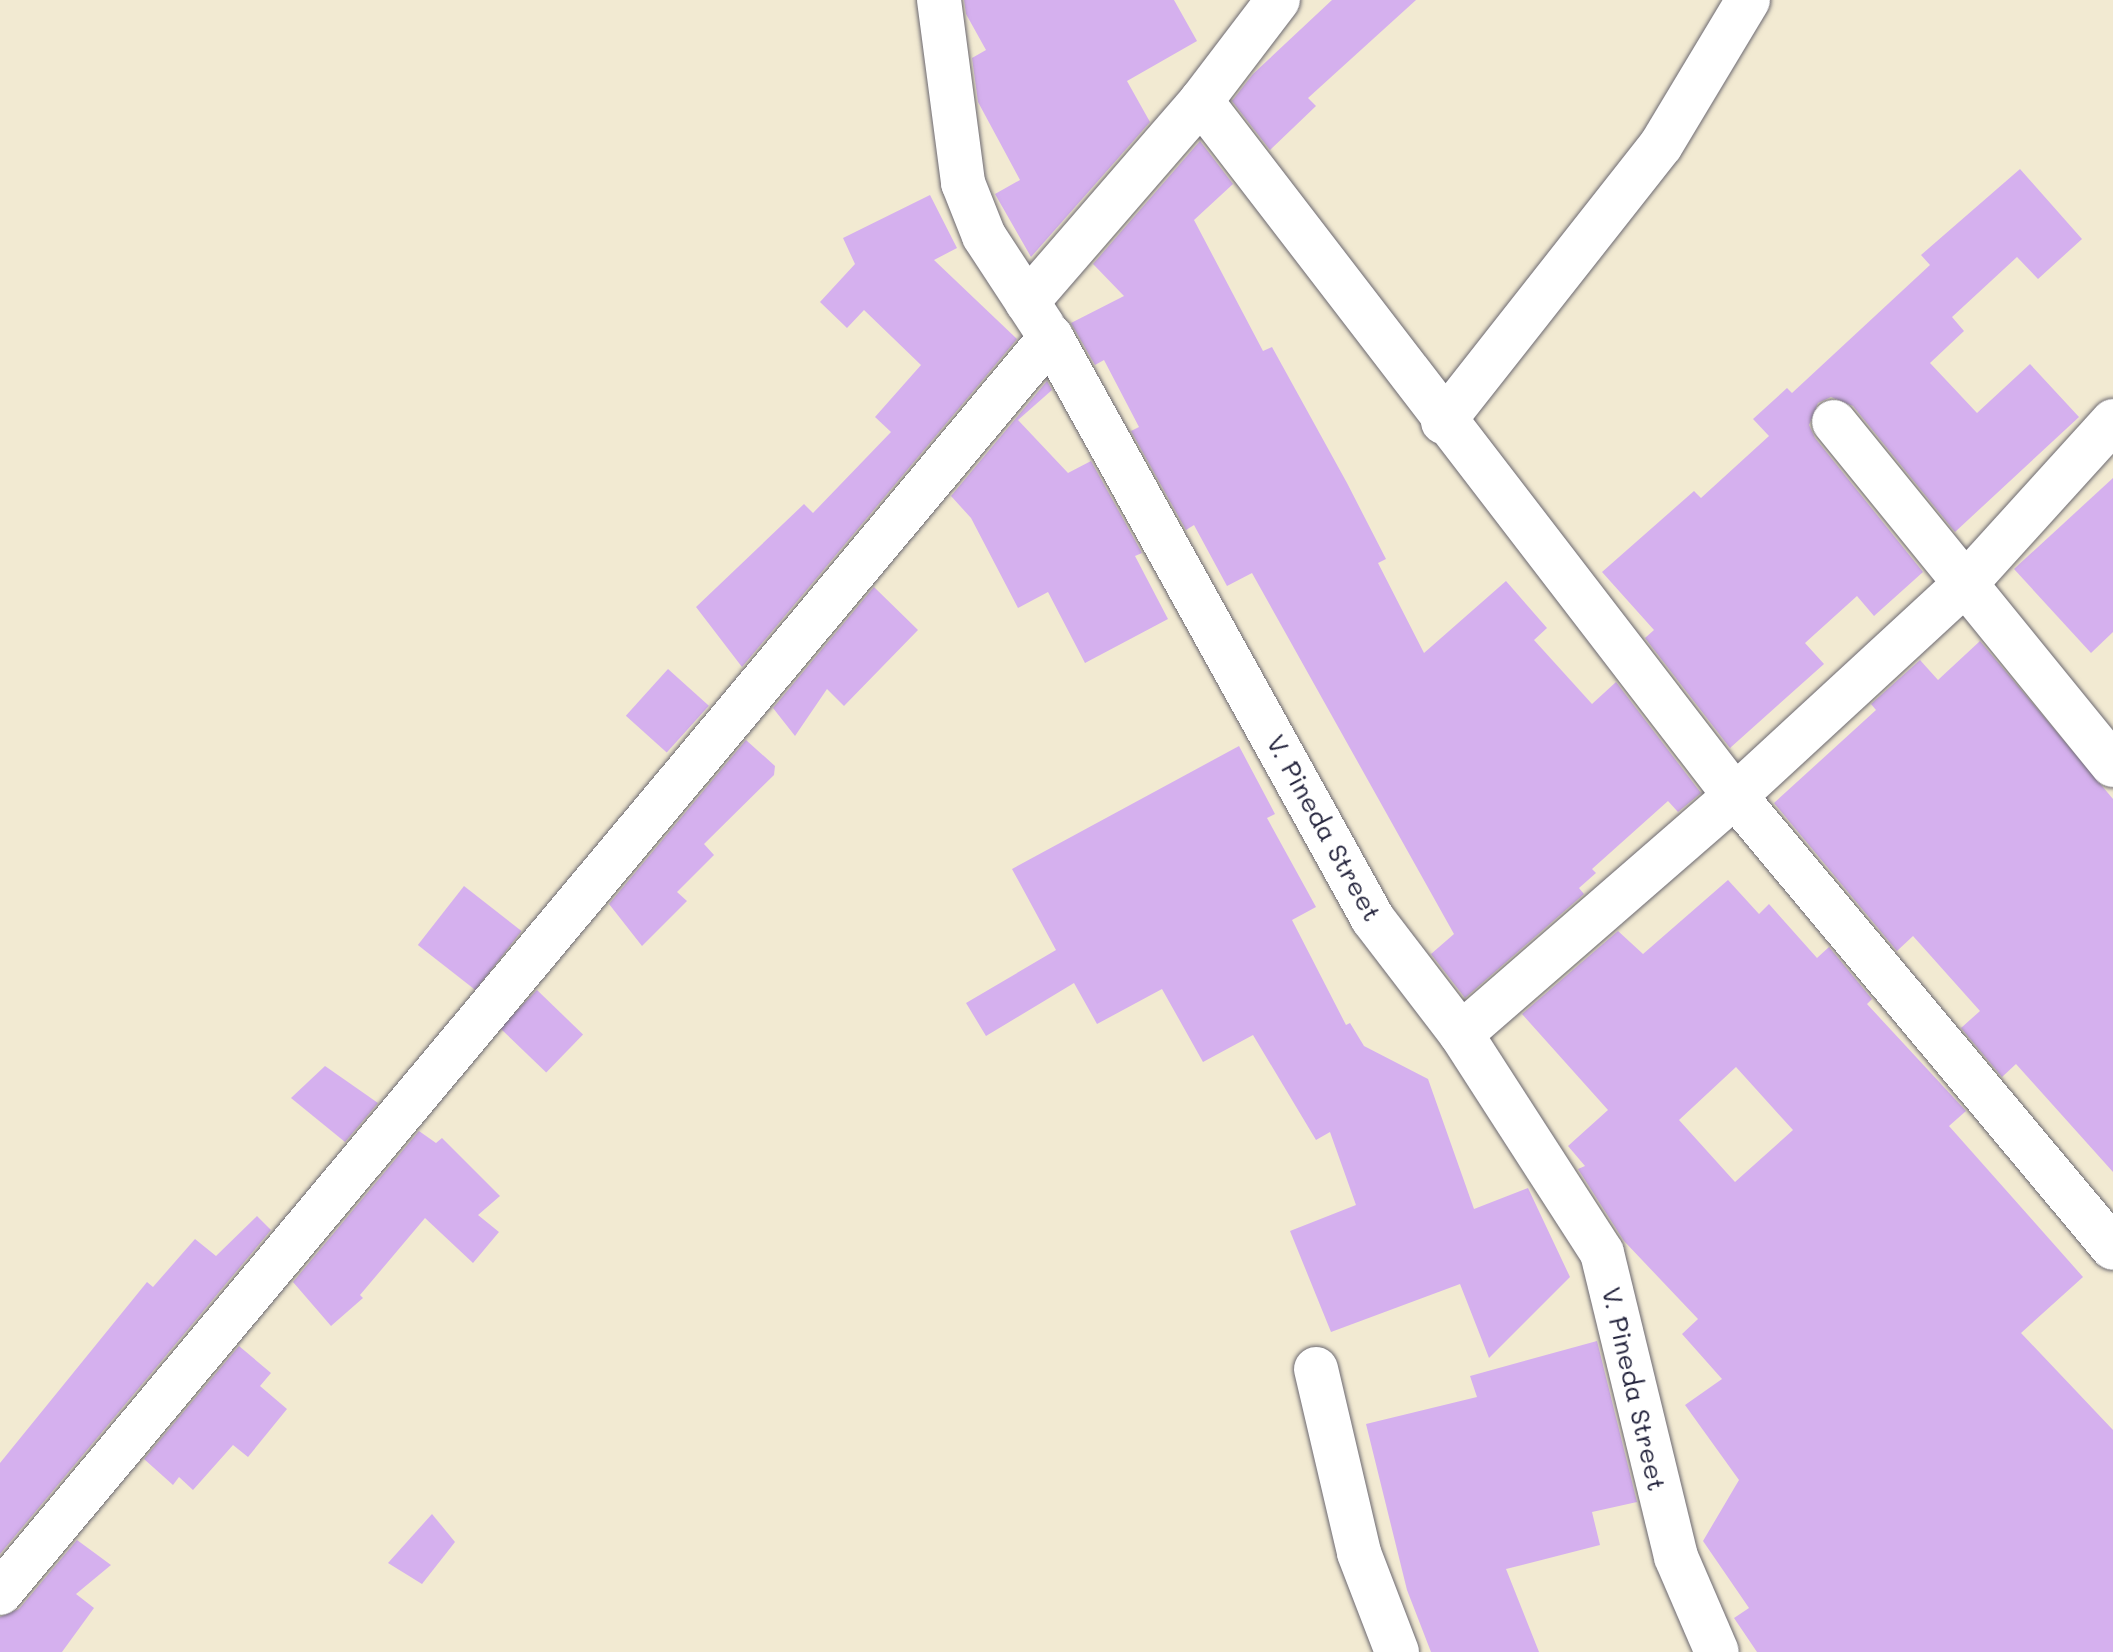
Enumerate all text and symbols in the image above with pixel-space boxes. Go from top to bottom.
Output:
street label: V. Pineda Street [1260,729,1388,927]
street label: V. Pineda Street [1595,1284,1673,1494]

